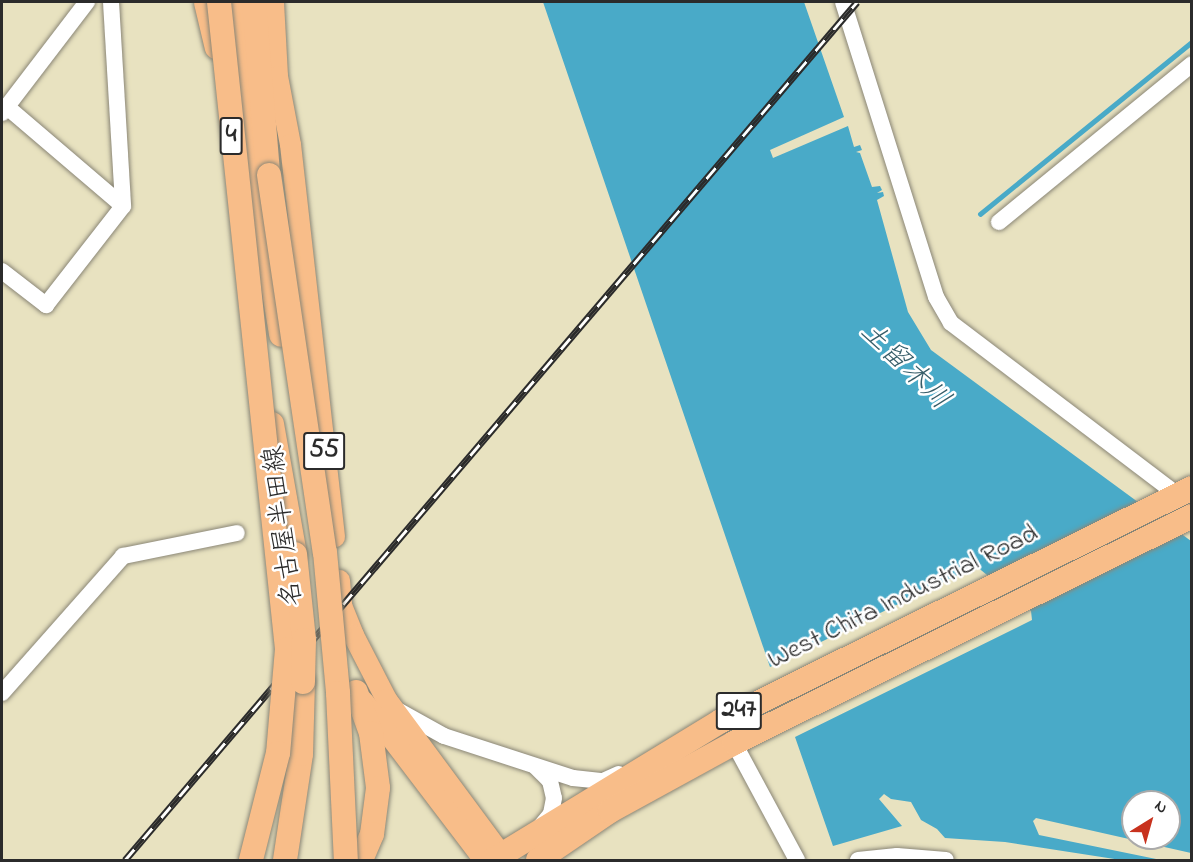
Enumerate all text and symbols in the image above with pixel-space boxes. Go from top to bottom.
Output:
road number: 4 [219,113,243,159]
water label: 土留木川 [852,316,956,418]
road number: 55 [303,428,345,474]
street label: 名古屋半田線 [258,444,310,608]
street label: West Chita Industrial Road [763,517,1043,677]
road number: 247 [715,688,763,734]
north arrow [1121,790,1181,850]
text: N [1149,794,1172,820]

